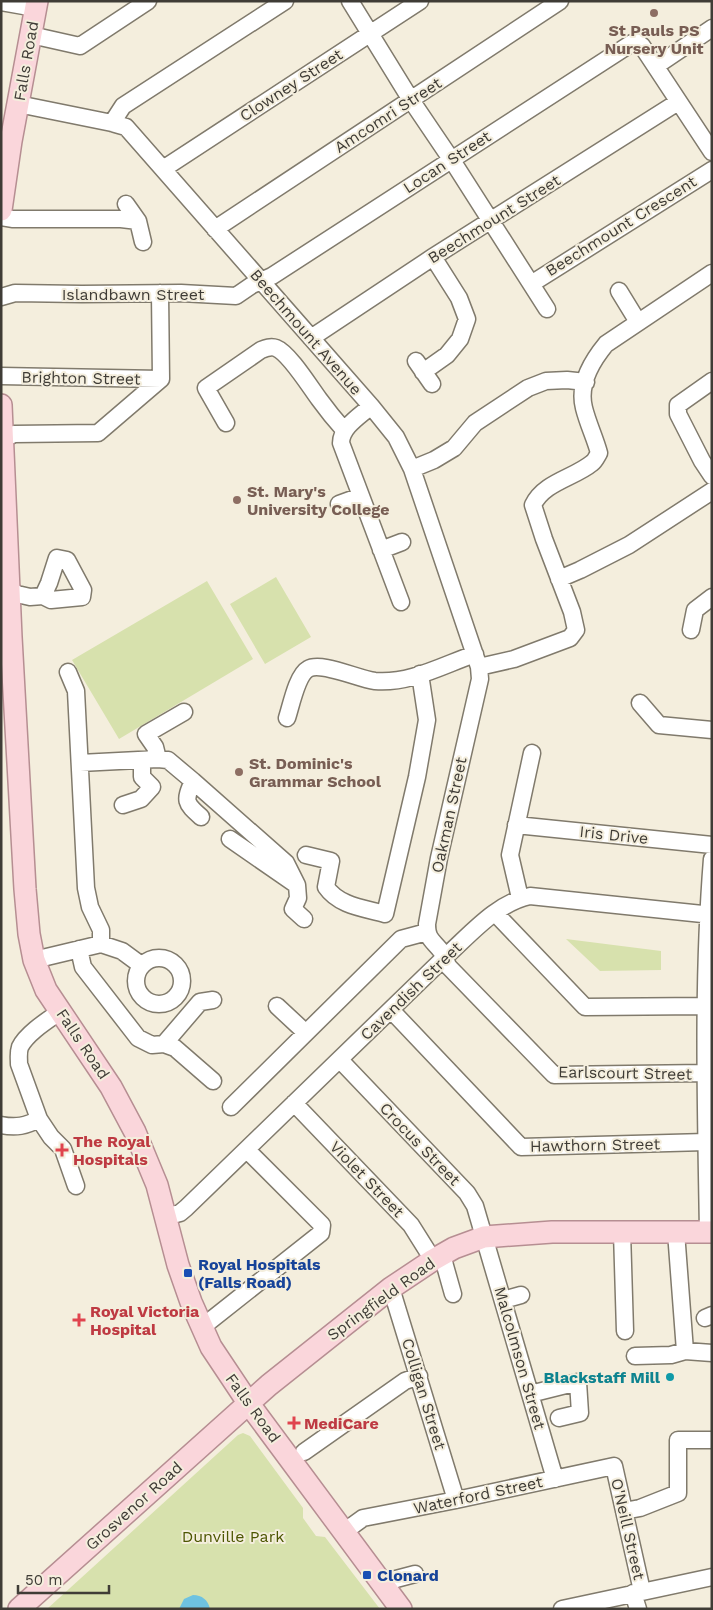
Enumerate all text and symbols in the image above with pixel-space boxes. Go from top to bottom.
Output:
marker: St Pauls PS Nursery Unit [648,7,660,19]
street label: Falls Road [10,20,42,102]
place label: St Pauls PS Nursery Unit [604,21,704,58]
street label: Clowney Street [236,45,346,125]
street label: Amcomri Street [331,73,445,157]
street label: Locan Street [400,127,495,197]
street label: Beechmount Street [424,170,564,267]
street label: Beechmount Crescent [542,172,700,280]
street label: Beechmount Avenue [246,265,366,399]
street label: Islandbawn Street [62,285,205,304]
street label: Brighton Street [21,367,141,389]
place label: St. Mary's University College [247,482,390,519]
marker: St. Mary's University College [231,494,243,506]
place label: St. Dominic's Grammar School [249,754,382,791]
street label: Oakman Street [427,755,471,875]
marker: St. Dominic's Grammar School [233,766,245,778]
street label: Iris Drive [579,822,649,848]
street label: Cavendish Street [356,938,466,1044]
street label: Falls Road [53,1005,113,1083]
street label: Earlscourt Street [558,1062,692,1084]
street label: Crocus Street [376,1099,464,1190]
place label: The Royal Hospitals [73,1132,151,1169]
street label: Hawthorn Street [530,1134,661,1156]
street label: Violet Street [326,1137,408,1221]
marker: The Royal Hospitals [55,1143,69,1157]
street label: Springfield Road [323,1254,439,1344]
place label: Royal Hospitals (Falls Road) [198,1255,321,1292]
marker: Royal Hospitals (Falls Road) [182,1267,194,1279]
street label: Malcolmson Street [491,1284,550,1432]
place label: Royal Victoria Hospital [90,1302,200,1339]
marker: Royal Victoria Hospital [72,1313,86,1327]
street label: Colligan Street [398,1336,450,1452]
place label: Blackstaff Mill [544,1368,661,1387]
street label: Falls Road [222,1370,284,1446]
marker: Blackstaff Mill [664,1371,676,1383]
place label: MediCare [304,1414,379,1433]
marker: MediCare [288,1417,300,1429]
street label: Grosvenor Road [82,1458,186,1554]
street label: Waterford Street [412,1472,545,1518]
street label: O'Neill Street [607,1476,649,1582]
park label: Dunville Park [182,1527,284,1546]
scale bar [18,1562,109,1594]
place label: Clonard [377,1566,439,1585]
marker: Clonard [361,1569,373,1581]
text: 50 m [25,1571,62,1589]

